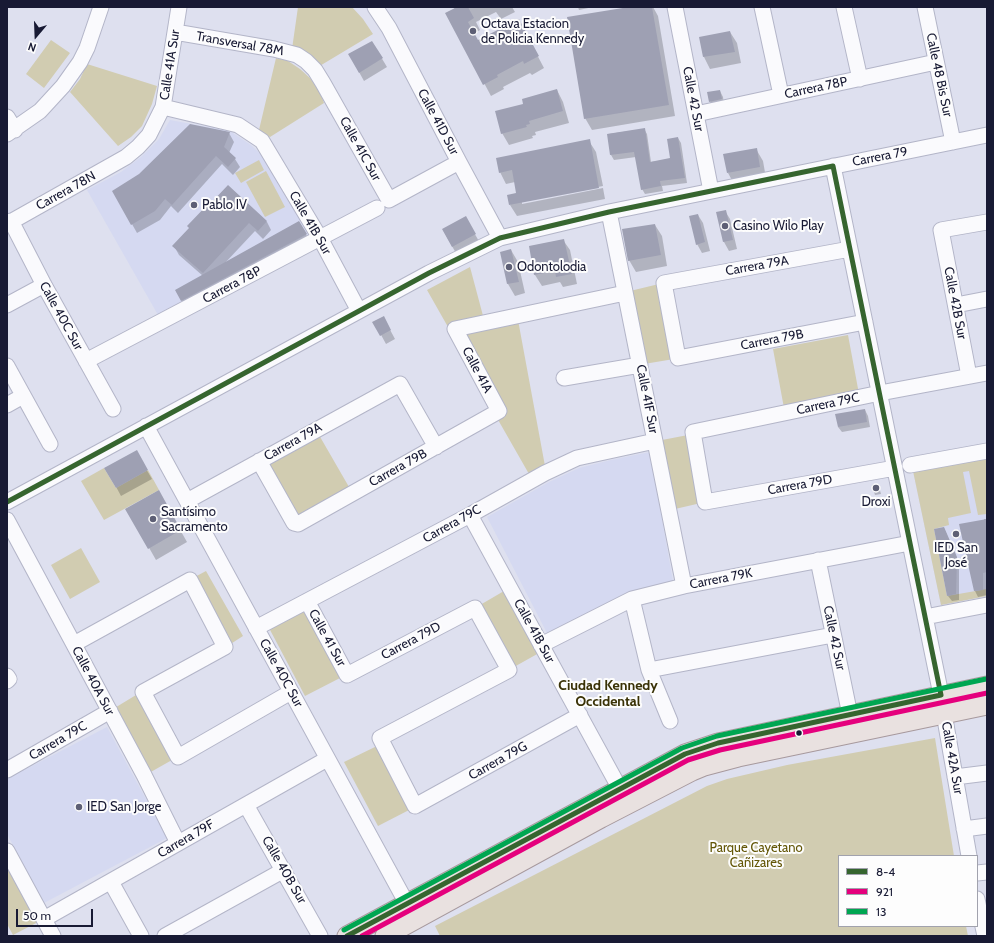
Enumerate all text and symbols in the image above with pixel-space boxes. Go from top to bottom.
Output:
north arrow [16,16,56,56]
place label: Octava Estacion de Policia Kennedy [481,16,584,47]
marker: Octava Estacion de Policia Kennedy [468,26,478,36]
street label: Calle 41A Sur [157,29,183,101]
street label: Transversal 78M [195,29,285,59]
street label: Calle 48 Bis Sur [922,32,956,118]
text: N [26,39,38,55]
street label: Calle 42 Sur [679,65,707,133]
street label: Carrera 78P [783,74,849,102]
street label: Calle 41D Sur [414,86,462,158]
street label: Calle 41C Sur [336,114,384,184]
street label: Carrera 79 [851,144,909,170]
street label: Carrera 78N [33,168,99,214]
street label: Calle 41B Sur [286,188,334,258]
place label: Pablo IV [202,197,247,213]
marker: Pablo IV [189,200,199,210]
place label: Casino Wilo Play [733,218,824,234]
marker: Casino Wilo Play [720,221,730,231]
street label: Carrera 79A [724,253,790,279]
place label: Odontolodia [517,259,586,275]
marker: Odontolodia [504,262,514,272]
street label: Carrera 78P [200,263,264,307]
street label: Calle 42B Sur [940,266,970,340]
street label: Calle 40C Sur [36,279,86,353]
street label: Carrera 79B [739,326,805,354]
street label: Calle 41A [458,344,496,396]
street label: Calle 41F Sur [633,363,661,435]
street label: Carrera 79C [795,390,861,418]
street label: Carrera 79A [261,420,325,464]
street label: Carrera 79B [366,446,430,490]
street label: Carrera 79D [766,472,834,498]
marker: Droxi [871,483,881,493]
place label: Droxi [861,494,891,510]
street label: Carrera 79C [420,502,484,546]
place label: Santísimo Sacramento [161,504,228,535]
marker: Santísimo Sacramento [148,514,158,524]
marker: IED San José [951,529,961,539]
place label: IED San José [934,540,978,571]
street label: Carrera 79K [688,565,754,593]
street label: Calle 41B Sur [510,596,558,666]
street label: Calle 42 Sur [820,604,848,672]
street label: Calle 41 Sur [305,607,349,669]
street label: Carrera 79D [378,619,444,663]
street label: Calle 40C Sur [256,636,306,710]
street label: Calle 40A Sur [68,644,118,718]
district label: Ciudad Kennedy Occidental [558,678,658,710]
street label: Carrera 79C [26,718,90,764]
street label: Calle 42A Sur [938,720,966,796]
unlabelled marker [794,728,804,738]
street label: Carrera 79G [466,738,530,784]
place label: IED San Jorge [87,799,161,815]
marker: IED San Jorge [74,802,84,812]
street label: Carrera 79F [155,817,217,861]
street label: Calle 40B Sur [258,833,310,907]
park label: Parque Cayetano Cañizares [709,840,803,871]
legend [838,855,978,927]
text: 8-4 [876,864,895,879]
text: 921 [876,884,893,899]
scale bar [18,901,95,927]
text: 13 [876,904,886,919]
text: 50 m [23,908,51,923]

